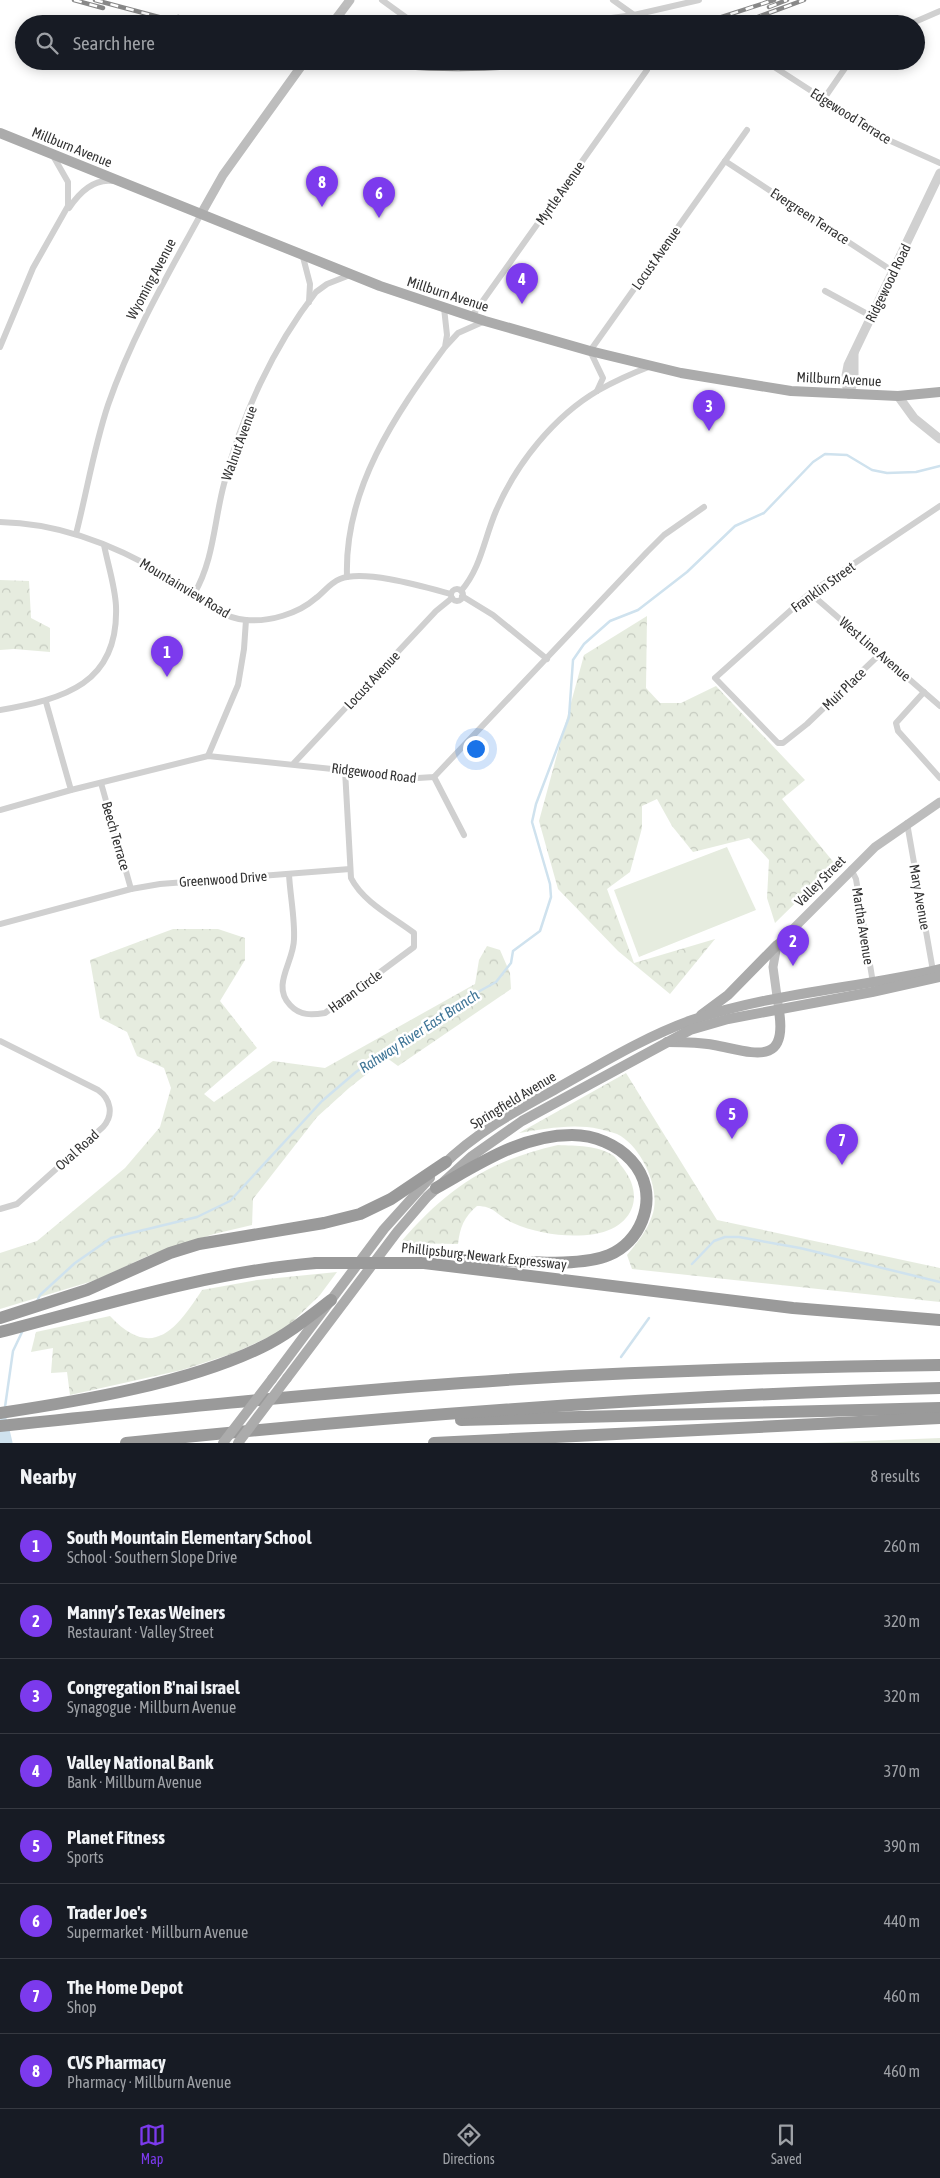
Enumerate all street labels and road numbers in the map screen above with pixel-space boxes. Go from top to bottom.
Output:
street label: Edgewood Terrace [808,85,894,147]
street label: Millburn Avenue [30,124,114,170]
street label: Myrtle Avenue [532,158,588,228]
street label: Evergreen Terrace [768,185,852,247]
street label: Locust Avenue [628,223,684,293]
street label: Wyoming Avenue [123,236,179,322]
street label: Ridgewood Road [862,241,914,325]
street label: Millburn Avenue [405,273,491,315]
street label: Millburn Avenue [796,369,882,389]
street label: Walnut Avenue [218,404,260,482]
street label: Mountainview Road [137,555,233,621]
street label: Franklin Street [788,558,858,616]
street label: West Line Avenue [836,614,914,684]
street label: Locust Avenue [341,648,403,712]
street label: Muir Place [819,664,869,714]
street label: Ridgewood Road [331,760,417,786]
street label: Beech Terrace [99,800,133,872]
street label: Valley Street [791,852,849,910]
street label: Mary Avenue [906,863,934,931]
street label: Greenwood Drive [179,868,267,890]
street label: Martha Avenue [849,886,877,966]
street label: Haran Circle [325,966,385,1016]
street label: Springfield Avenue [467,1068,559,1132]
street label: Oval Road [52,1126,102,1174]
street label: Phillipsburg-Newark Expressway [400,1239,568,1273]

